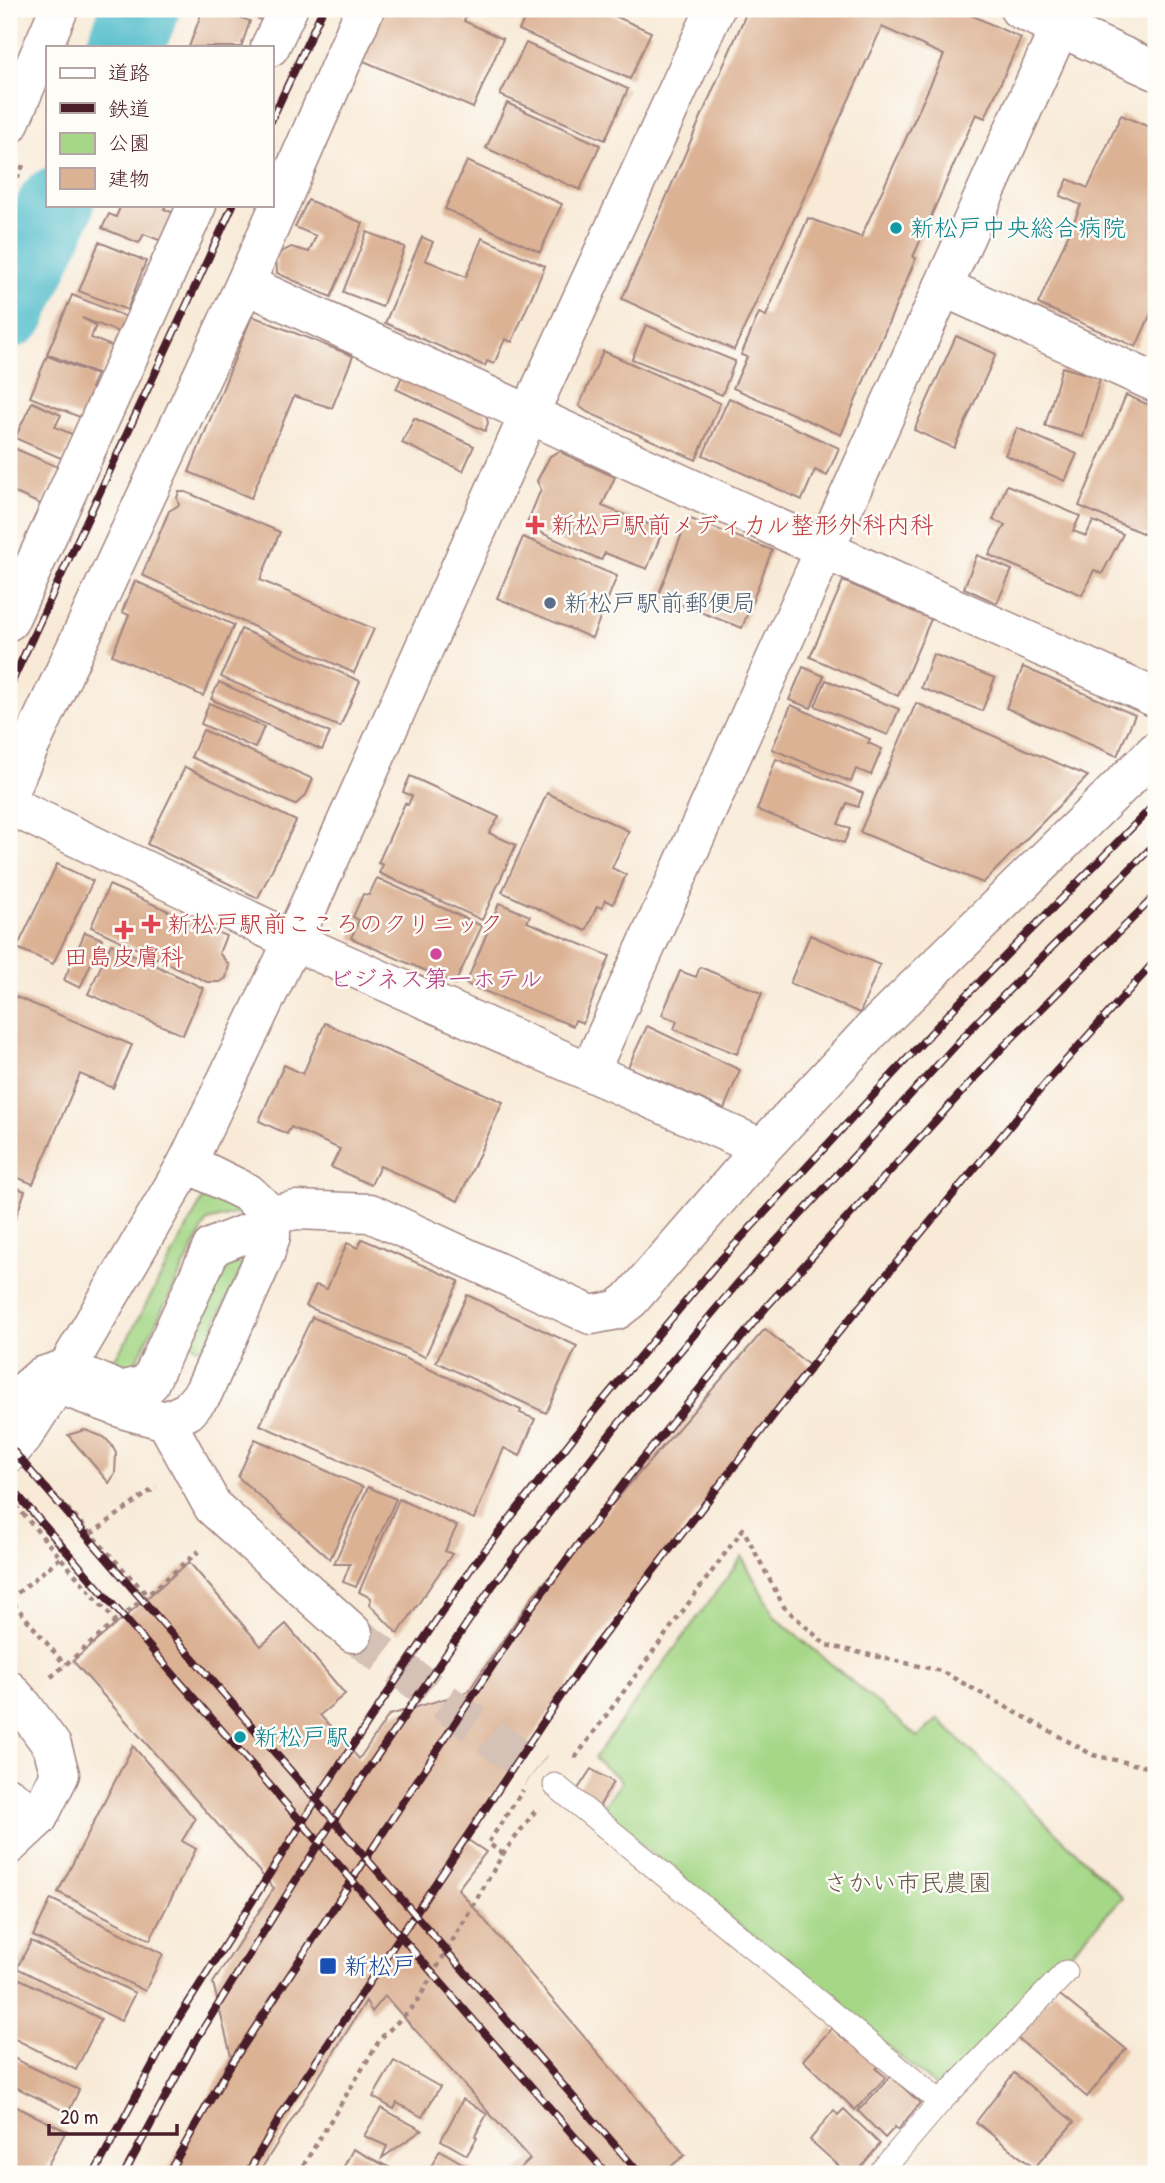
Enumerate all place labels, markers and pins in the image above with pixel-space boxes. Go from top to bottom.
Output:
place label: 新松戸中央総合病院 [910,211,1126,243]
marker: 新松戸中央総合病院 [888,220,904,236]
place label: 新松戸駅前メディカル整形外科内科 [551,508,934,540]
marker: 新松戸駅前メディカル整形外科内科 [525,515,545,535]
place label: 新松戸駅前郵便局 [564,586,756,618]
marker: 新松戸駅前郵便局 [542,595,558,611]
place label: 新松戸駅前こころのクリニック [167,907,503,939]
marker: 新松戸駅前こころのクリニック [141,914,161,934]
marker: 田島皮膚科 [114,920,134,940]
place label: 田島皮膚科 [64,940,184,972]
marker: ビジネス第一ホテル [428,946,444,962]
place label: ビジネス第一ホテル [329,962,543,994]
place label: 新松戸駅 [254,1720,350,1752]
marker: 新松戸駅 [232,1729,248,1745]
place label: 新松戸 [344,1949,416,1981]
marker: 新松戸 [318,1956,338,1976]

